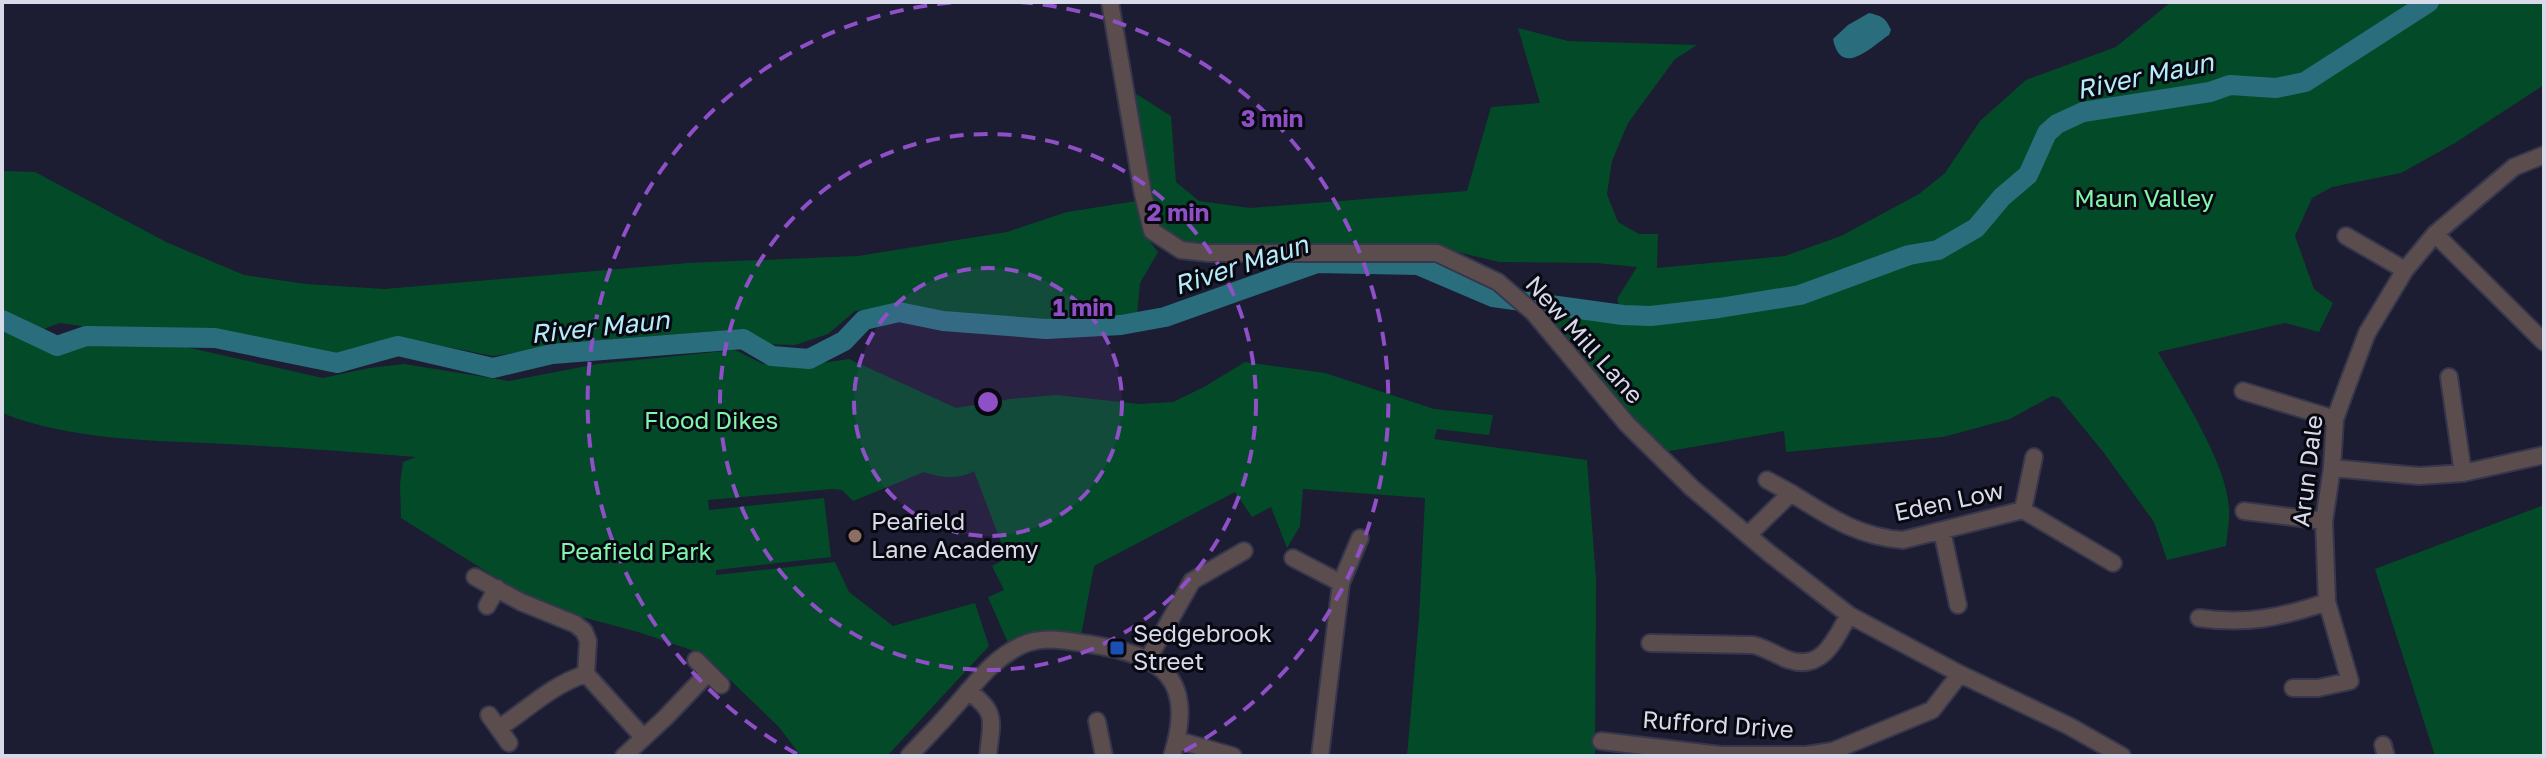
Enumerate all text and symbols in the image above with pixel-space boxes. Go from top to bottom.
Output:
water label: River Maun [2074,46,2217,105]
text: 3 min [1241,103,1303,132]
park label: Maun Valley [2074,183,2214,212]
text: 2 min [1147,197,1209,226]
water label: River Maun [1170,228,1313,301]
street label: New Mill Lane [1520,269,1650,409]
text: 1 min [1053,292,1113,321]
water label: River Maun [529,304,672,349]
centre of rings [974,388,1002,416]
park label: Flood Dikes [644,405,778,434]
street label: Arun Dale [2285,413,2328,528]
street label: Eden Low [1891,475,2006,526]
place label: Peafield Lane Academy [871,506,1039,563]
marker: Peafield Lane Academy [846,527,864,545]
park label: Peafield Park [560,536,712,565]
place label: Sedgebrook Street [1133,618,1272,675]
marker: Sedgebrook Street [1108,639,1126,657]
street label: Rufford Drive [1641,704,1795,743]

